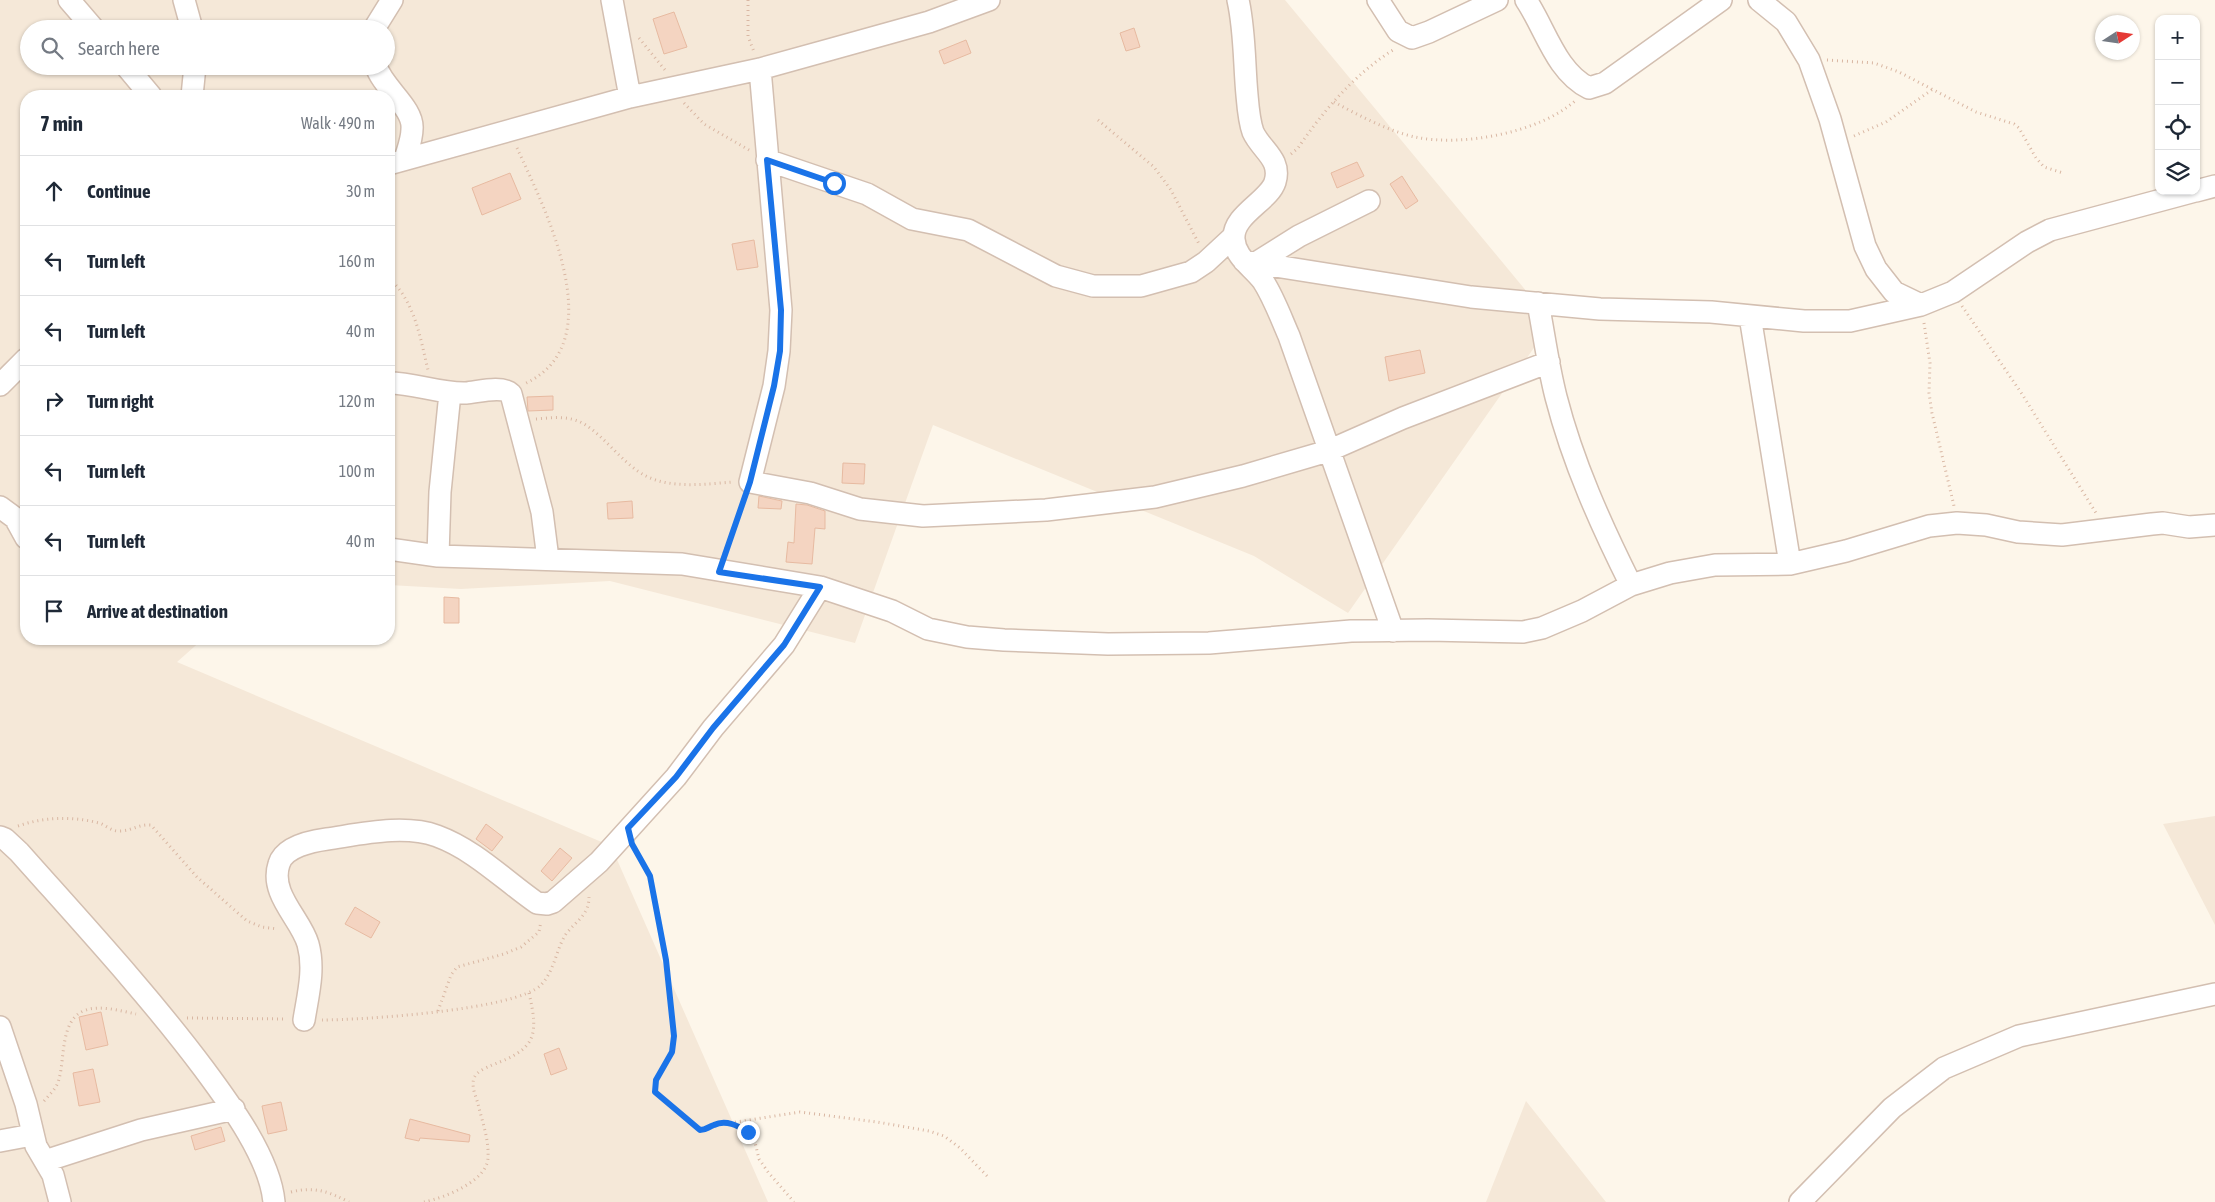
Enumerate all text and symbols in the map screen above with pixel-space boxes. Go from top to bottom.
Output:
north arrow [2095,15,2140,60]
map controls [2155,15,2200,195]
button: + [2155,15,2200,60]
search box [20,20,395,75]
icon: search [38,34,66,62]
text: Search here [78,37,160,59]
button: − [2155,60,2200,105]
button: locate [2155,105,2200,150]
text: 7 min [40,111,83,135]
text: Walk · 490 m [301,114,375,132]
button: layers [2155,150,2200,195]
route start [823,172,846,195]
icon: ahead [40,177,68,205]
text: Continue [87,180,151,202]
text: 30 m [346,182,375,200]
icon: left [40,247,68,275]
text: Turn left [87,250,145,272]
text: 160 m [339,252,375,270]
icon: left [40,317,68,345]
text: Turn left [87,320,145,342]
text: 40 m [346,322,375,340]
icon: right [40,387,68,415]
text: Turn right [87,390,154,412]
text: 120 m [339,392,375,410]
icon: left [40,457,68,485]
text: Turn left [87,460,145,482]
text: 100 m [339,462,375,480]
icon: left [40,527,68,555]
text: Turn left [87,530,145,552]
text: 40 m [346,532,375,550]
icon: arrive [40,597,68,625]
text: Arrive at destination [87,600,228,622]
route end [737,1121,760,1144]

